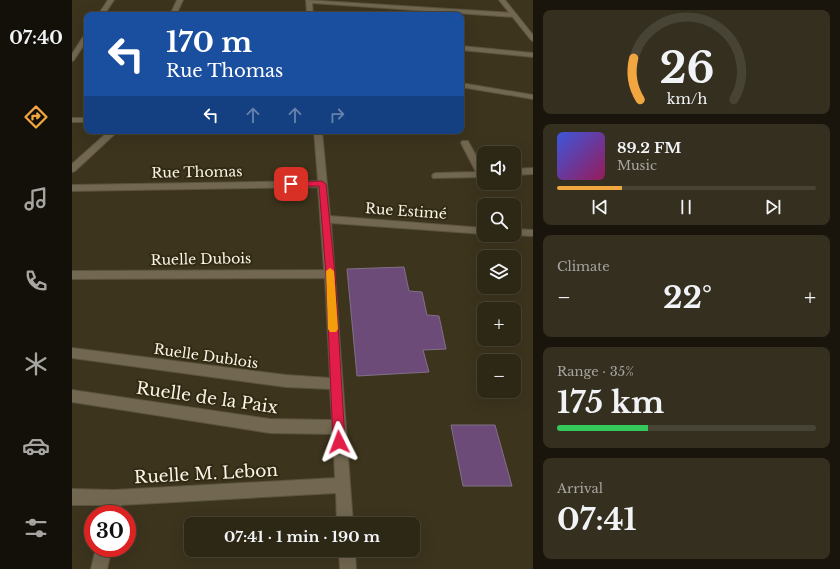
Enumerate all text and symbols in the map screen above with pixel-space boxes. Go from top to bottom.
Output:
text: 170 m [166,25,252,60]
text: 07:40 [9,27,63,49]
icon: left [100,28,152,80]
text: 26 [659,43,714,94]
text: Rue Thomas [166,60,283,82]
text: km/h [666,90,707,108]
icon: directions [22,103,50,131]
icon: left [200,104,222,126]
icon: ahead [242,104,264,126]
icon: ahead [284,104,306,126]
icon: right [326,104,348,126]
text: 89.2 FM [617,138,681,157]
map controls [477,146,521,398]
button: sound [477,146,521,190]
text: Music [617,157,657,174]
street label: Rue Thomas [151,162,243,182]
pin [274,167,308,201]
icon: arrive [280,173,302,195]
icon: music [22,185,50,213]
icon: previous [589,196,611,218]
icon: pause [675,196,697,218]
icon: next [762,196,784,218]
button: search [477,198,521,242]
street label: Rue Estimé [364,199,448,223]
street label: Ruelle Dubois [150,249,252,269]
button: layers [477,250,521,294]
text: Climate [557,258,610,275]
icon: phone [22,267,50,295]
text: 22° [663,279,712,316]
text: − [557,284,571,311]
text: + [804,284,816,311]
button: + [477,302,521,346]
street label: Ruelle Dublois [153,340,259,372]
icon: climate [22,350,50,378]
button: − [477,354,521,398]
text: Range · 35% [557,363,634,380]
street label: Ruelle de la Paix [135,378,280,418]
text: 175 km [557,384,664,421]
position arrow [318,421,360,463]
icon: car [22,432,50,460]
street label: Ruelle M. Lebon [133,460,279,488]
text: Arrival [557,480,603,497]
text: 07:41 [557,501,637,538]
speed limit sign: 30 [84,505,136,557]
icon: filters [22,514,50,542]
text: 07:41 · 1 min · 190 m [224,527,380,546]

